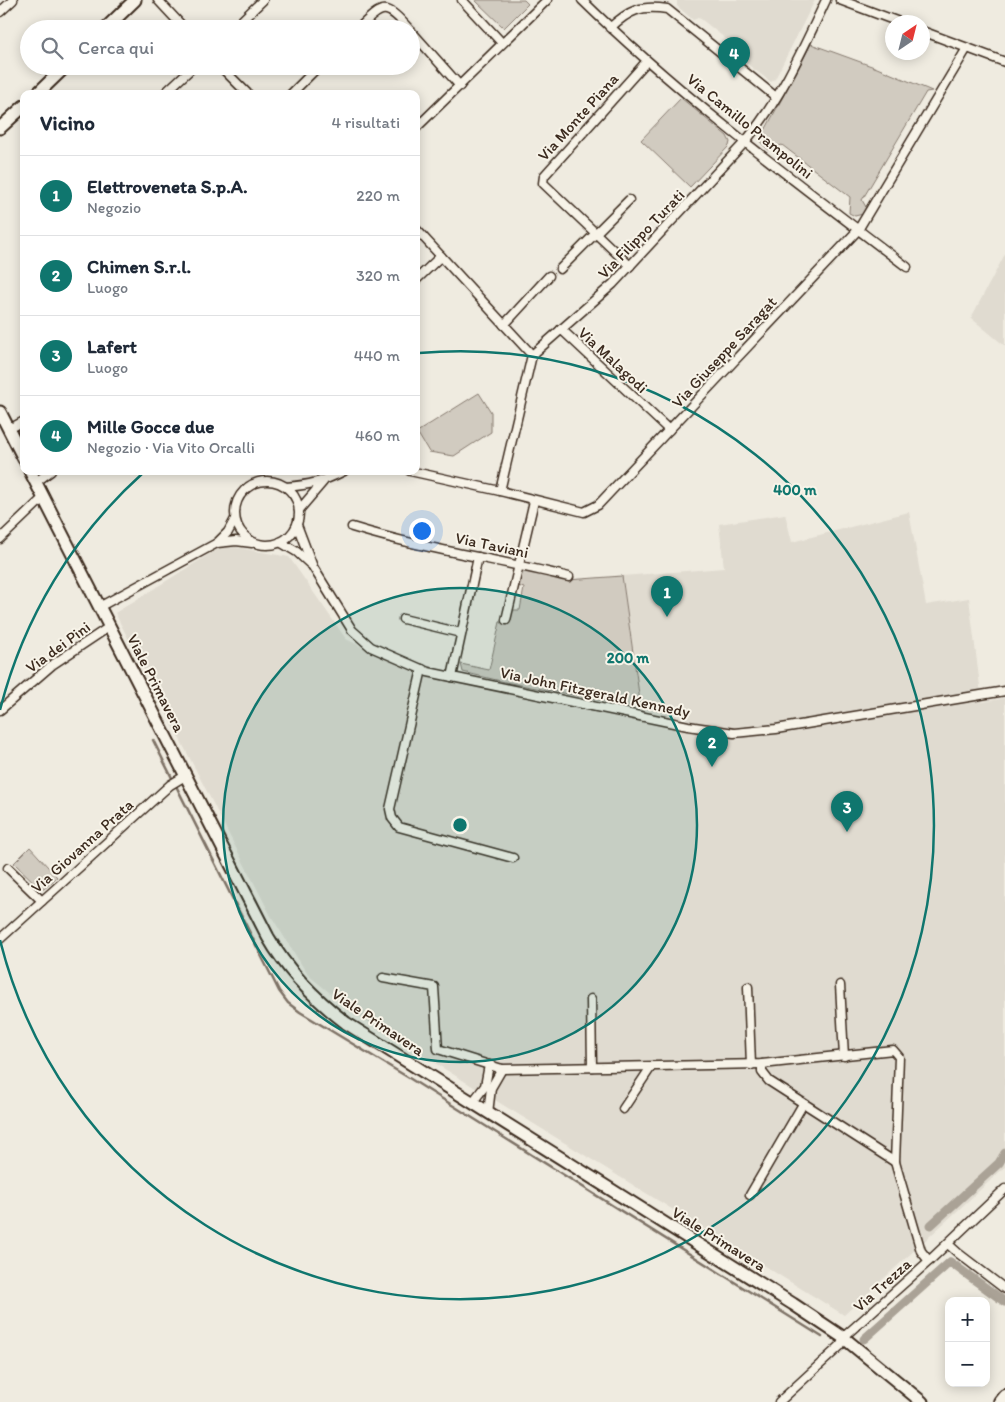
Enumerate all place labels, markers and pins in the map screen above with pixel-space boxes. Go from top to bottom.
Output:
pin: 4 [718,37,750,78]
pin: 1 [651,576,683,617]
pin: 2 [696,726,728,767]
pin: 3 [831,791,863,832]
centre of rings [451,816,469,834]

